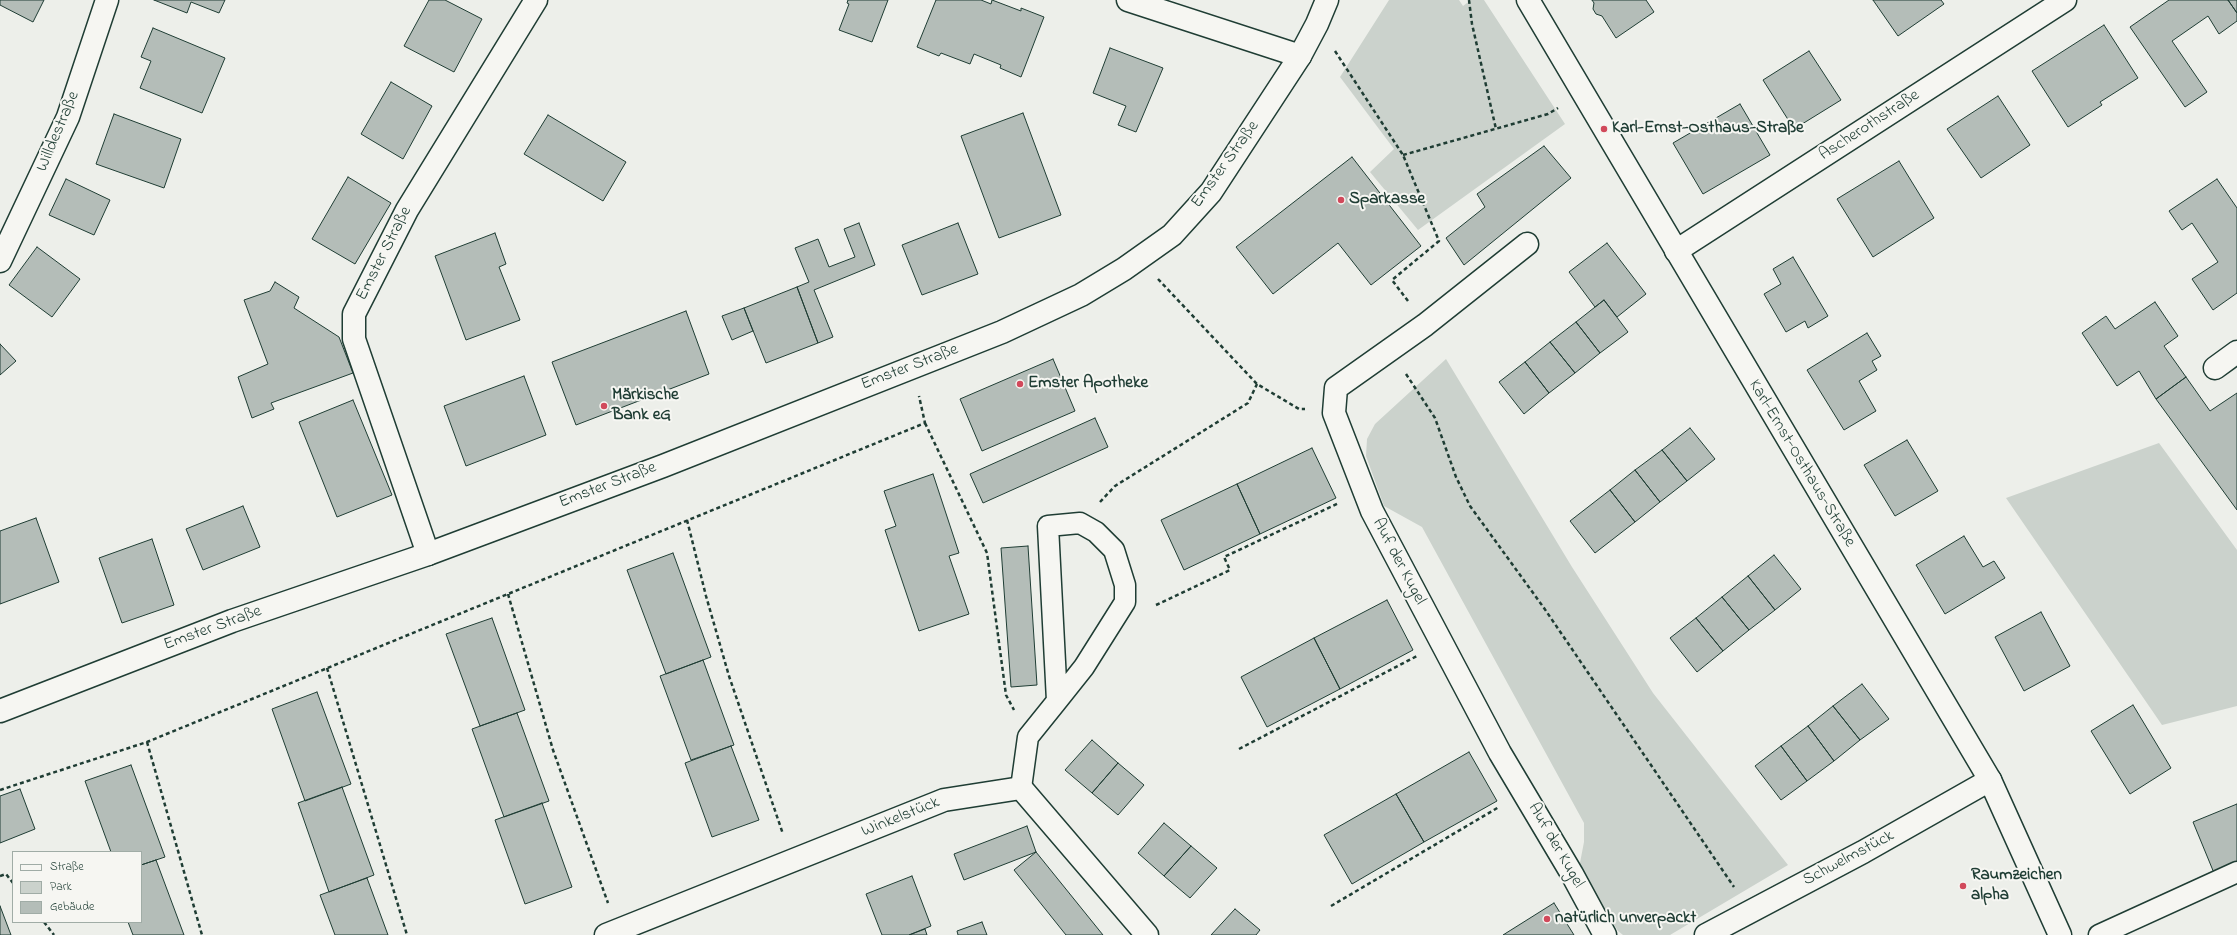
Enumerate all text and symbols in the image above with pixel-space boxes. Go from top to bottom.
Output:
street label: Ascherothstraße [1816,86,1924,166]
street label: Willdestraße [33,89,85,175]
street label: Emster Straße [1188,118,1264,212]
place label: Karl-Ernst-Osthaus-Straße [1612,119,1804,139]
marker: Karl-Ernst-Osthaus-Straße [1599,124,1609,134]
place label: Sparkasse [1349,190,1425,210]
marker: Sparkasse [1336,195,1346,205]
street label: Emster Straße [353,204,417,304]
street label: Emster Straße [858,340,962,396]
place label: Emster Apotheke [1028,374,1148,394]
street label: Karl-Ernst-Osthaus-Straße [1743,377,1859,551]
marker: Emster Apotheke [1015,379,1025,389]
place label: Märkische Bank eG [612,386,679,426]
marker: Märkische Bank eG [599,401,609,411]
street label: Emster Straße [556,458,660,514]
street label: Auf der Kugel [1367,515,1429,609]
street label: Emster Straße [161,602,265,656]
street label: Winkelstück [859,793,943,843]
street label: Auf der Kugel [1522,800,1588,892]
street label: Schwelmstück [1800,826,1898,892]
legend [12,851,142,923]
text: Straße [50,858,84,876]
place label: Raumzeichen alpha [1971,866,2062,906]
text: Park [50,878,72,896]
marker: Raumzeichen alpha [1958,881,1968,891]
text: Gebäude [50,898,94,916]
place label: natürlich unverpackt [1555,909,1696,929]
marker: natürlich unverpackt [1542,914,1552,924]

